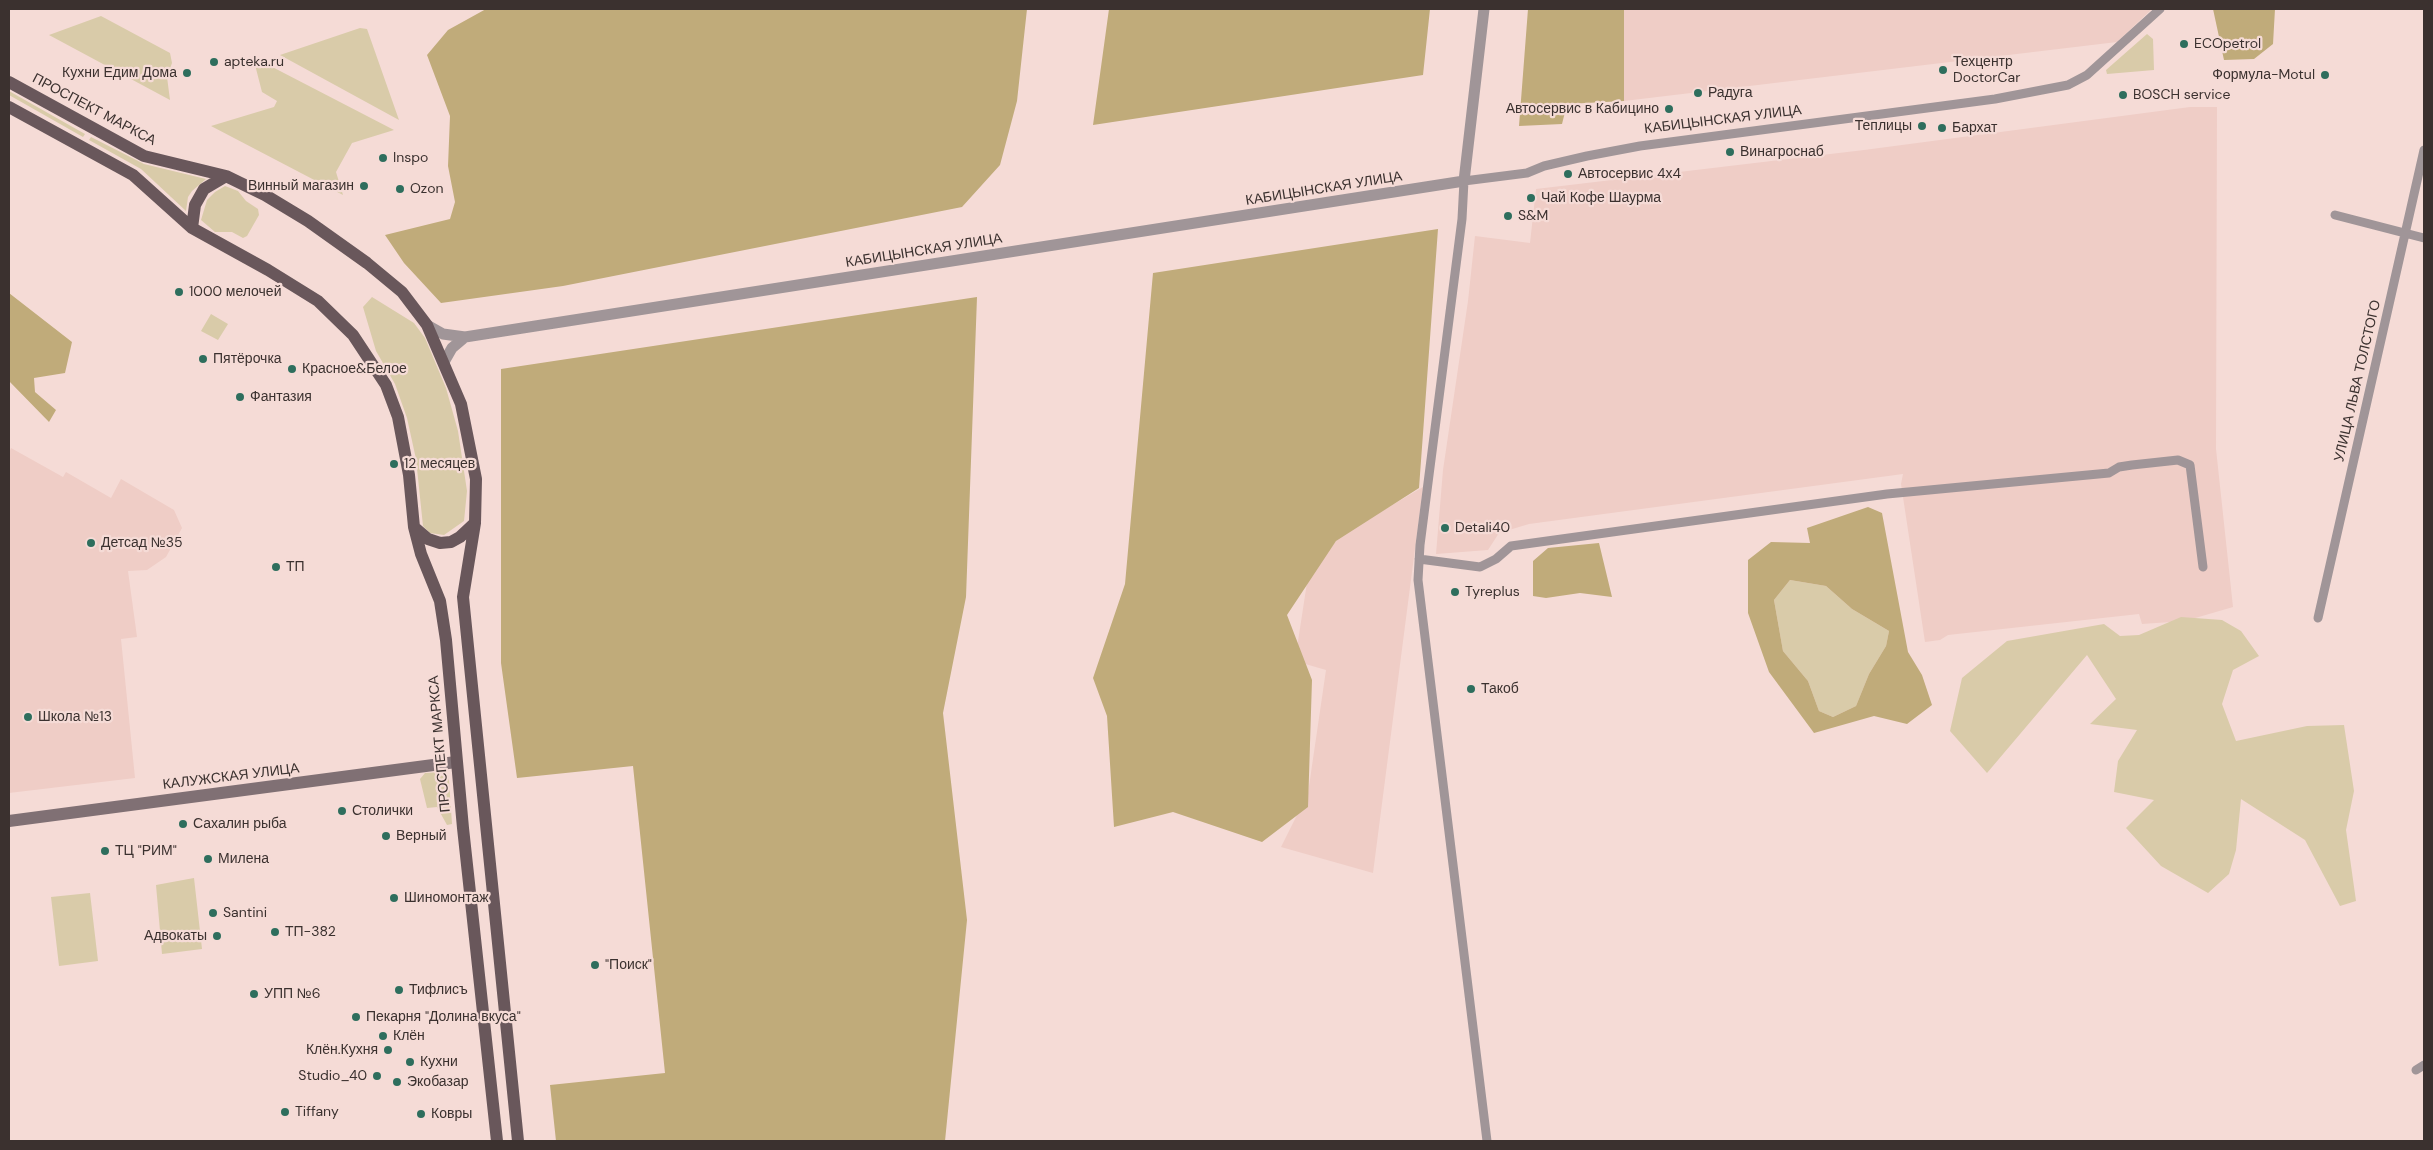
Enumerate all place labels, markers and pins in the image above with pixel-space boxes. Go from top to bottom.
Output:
place label: ECOpetrol [2194,36,2261,52]
marker: ECOpetrol [2178,38,2190,50]
place label: apteka.ru [224,54,284,70]
place label: Техцентр DoctorCar [1953,54,2020,86]
marker: apteka.ru [208,56,220,68]
marker: Техцентр DoctorCar [1937,64,1949,76]
place label: Кухни Едим Дома [62,65,177,81]
marker: Кухни Едим Дома [181,67,193,79]
place label: Формула-Motul [2212,67,2315,83]
marker: Формула-Motul [2319,69,2331,81]
place label: Радуга [1708,85,1752,101]
marker: Радуга [1692,87,1704,99]
place label: BOSCH service [2133,87,2231,103]
marker: BOSCH service [2117,89,2129,101]
place label: Автосервис в Кабицино [1506,101,1659,117]
marker: Автосервис в Кабицино [1663,103,1675,115]
place label: Теплицы [1855,118,1912,134]
marker: Теплицы [1916,120,1928,132]
place label: Бархат [1952,120,1997,136]
marker: Бархат [1936,122,1948,134]
place label: Винагроснаб [1740,144,1824,160]
marker: Винагроснаб [1724,146,1736,158]
place label: Inspo [393,150,428,166]
marker: Inspo [377,152,389,164]
place label: Автосервис 4х4 [1578,166,1681,182]
marker: Автосервис 4х4 [1562,168,1574,180]
place label: Винный магазин [248,178,354,194]
marker: Винный магазин [358,180,370,192]
place label: Ozon [410,181,444,197]
marker: Ozon [394,183,406,195]
place label: Чай Кофе Шаурма [1541,190,1661,206]
marker: Чай Кофе Шаурма [1525,192,1537,204]
place label: S&M [1518,208,1548,224]
marker: S&M [1502,210,1514,222]
place label: 1000 мелочей [189,284,281,300]
marker: 1000 мелочей [173,286,185,298]
place label: Пятёрочка [213,351,282,367]
marker: Пятёрочка [197,353,209,365]
place label: Красное&Белое [302,361,407,377]
marker: Красное&Белое [286,363,298,375]
place label: Фантазия [250,389,312,405]
marker: Фантазия [234,391,246,403]
place label: 12 месяцев [404,456,475,472]
marker: 12 месяцев [388,458,400,470]
place label: Detali40 [1455,520,1510,536]
marker: Detali40 [1439,522,1451,534]
place label: Детсад №35 [101,535,183,551]
marker: Детсад №35 [85,537,97,549]
place label: ТП [286,559,305,575]
marker: ТП [270,561,282,573]
place label: Tyreplus [1465,584,1520,600]
marker: Tyreplus [1449,586,1461,598]
place label: Такоб [1481,681,1519,697]
marker: Такоб [1465,683,1477,695]
place label: Школа №13 [38,709,112,725]
marker: Школа №13 [22,711,34,723]
place label: Столички [352,803,413,819]
marker: Столички [336,805,348,817]
place label: Сахалин рыба [193,816,286,832]
marker: Сахалин рыба [177,818,189,830]
place label: Верный [396,828,447,844]
marker: Верный [380,830,392,842]
place label: ТЦ "РИМ" [115,843,177,859]
marker: ТЦ "РИМ" [99,845,111,857]
place label: Милена [218,851,269,867]
marker: Милена [202,853,214,865]
place label: Шиномонтаж [404,890,489,906]
marker: Шиномонтаж [388,892,400,904]
place label: Santini [223,905,267,921]
marker: Santini [207,907,219,919]
place label: ТП-382 [285,924,336,940]
marker: ТП-382 [269,926,281,938]
place label: Адвокаты [144,928,207,944]
marker: Адвокаты [211,930,223,942]
place label: "Поиск" [605,957,652,973]
marker: "Поиск" [589,959,601,971]
place label: Тифлисъ [409,982,468,998]
marker: Тифлисъ [393,984,405,996]
place label: УПП №6 [264,986,321,1002]
marker: УПП №6 [248,988,260,1000]
place label: Пекарня "Долина вкуса" [366,1009,521,1025]
marker: Пекарня "Долина вкуса" [350,1011,362,1023]
place label: Клён [393,1028,425,1044]
marker: Клён [377,1030,389,1042]
place label: Клён.Кухня [306,1042,378,1058]
marker: Клён.Кухня [382,1044,394,1056]
place label: Кухни [420,1054,458,1070]
marker: Кухни [404,1056,416,1068]
place label: Studio_40 [298,1068,367,1084]
marker: Studio_40 [371,1070,383,1082]
place label: Экобазар [407,1074,468,1090]
marker: Экобазар [391,1076,403,1088]
place label: Tiffany [295,1104,339,1120]
marker: Tiffany [279,1106,291,1118]
place label: Ковры [431,1106,472,1122]
marker: Ковры [415,1108,427,1120]

